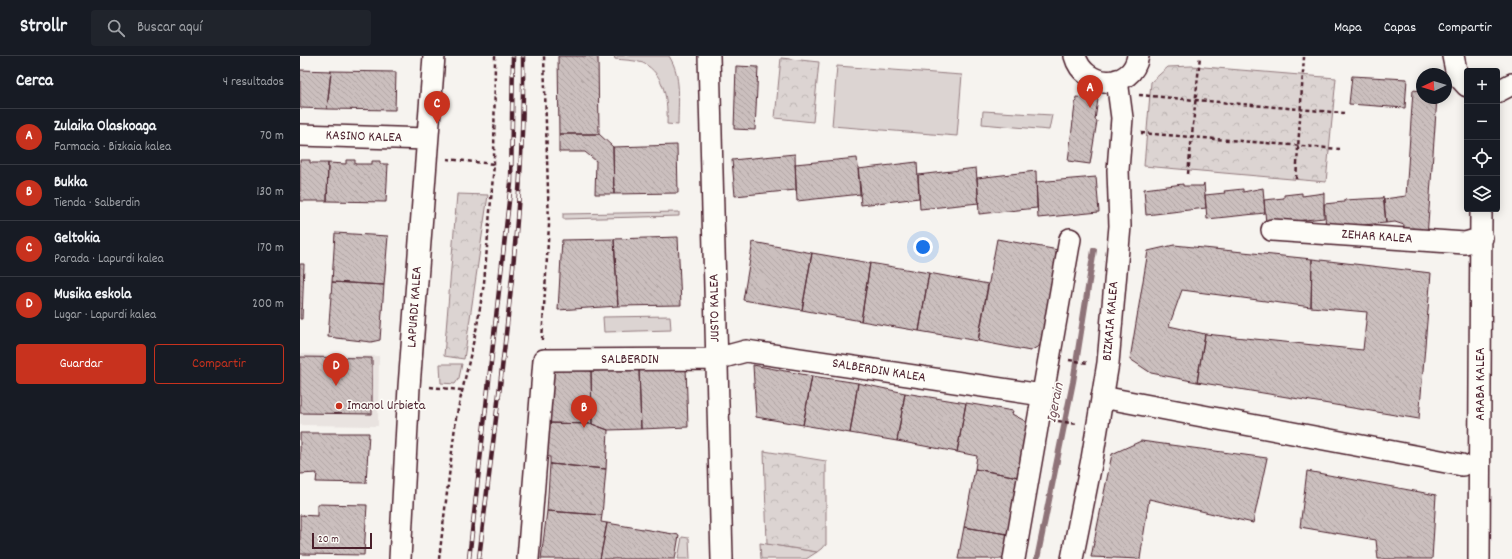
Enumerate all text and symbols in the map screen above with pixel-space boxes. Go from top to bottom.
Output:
search box [91,10,371,46]
text: Strollr [20,14,67,41]
icon: search [105,17,127,39]
text: Buscar aquí [137,17,202,39]
text: Mapa [1334,18,1362,38]
text: Capas [1384,18,1416,38]
text: Compartir [1438,18,1492,38]
north arrow [1416,68,1452,104]
map controls [1464,68,1500,212]
button: + [1464,68,1500,104]
text: Cerca [16,70,53,94]
text: 4 resultados [223,73,284,92]
pin: A [1077,75,1103,108]
pin: C [424,91,450,124]
button: − [1464,104,1500,140]
text: Zulaika Olaskoaga [54,116,156,138]
street label: KASINO KALEA [325,126,403,148]
text: A [25,127,33,146]
text: 70 m [260,127,284,146]
text: Farmacia · Bizkaia kalea [54,138,171,157]
button: locate [1464,140,1500,176]
text: Bukka [54,172,87,194]
button: layers [1464,176,1500,212]
text: B [26,183,32,202]
text: 130 m [256,183,284,202]
text: Tienda · Salberdin [54,194,140,213]
street label: ZEHAR KALEA [1341,225,1414,249]
text: Geltokia [54,228,100,250]
your location [913,237,933,257]
text: C [26,239,32,258]
text: 170 m [257,239,284,258]
text: Parada · Lapurdi kalea [54,250,164,269]
street label: LAPURDI KALEA [402,265,428,349]
street label: JUSTO KALEA [704,273,726,343]
street label: BIZKAIA KALEA [1098,280,1124,362]
text: Musika eskola [54,284,131,306]
text: D [26,295,32,314]
text: 200 m [252,295,284,314]
text: Lugar · Lapurdi kalea [54,306,156,325]
button: Guardar [16,344,146,384]
button: Compartir [154,344,284,384]
street label: ARABA KALEA [1471,347,1491,421]
street label: SALBERDIN [601,350,659,370]
pin: D [323,353,349,386]
street label: SALBERDIN KALEA [831,354,928,388]
water label: Igerain [1041,380,1071,425]
pin: B [571,395,597,428]
place label: Imanol Urbieta [347,396,426,416]
marker: Imanol Urbieta [334,401,344,411]
scale bar [312,531,372,550]
text: 20 m [318,532,339,548]

